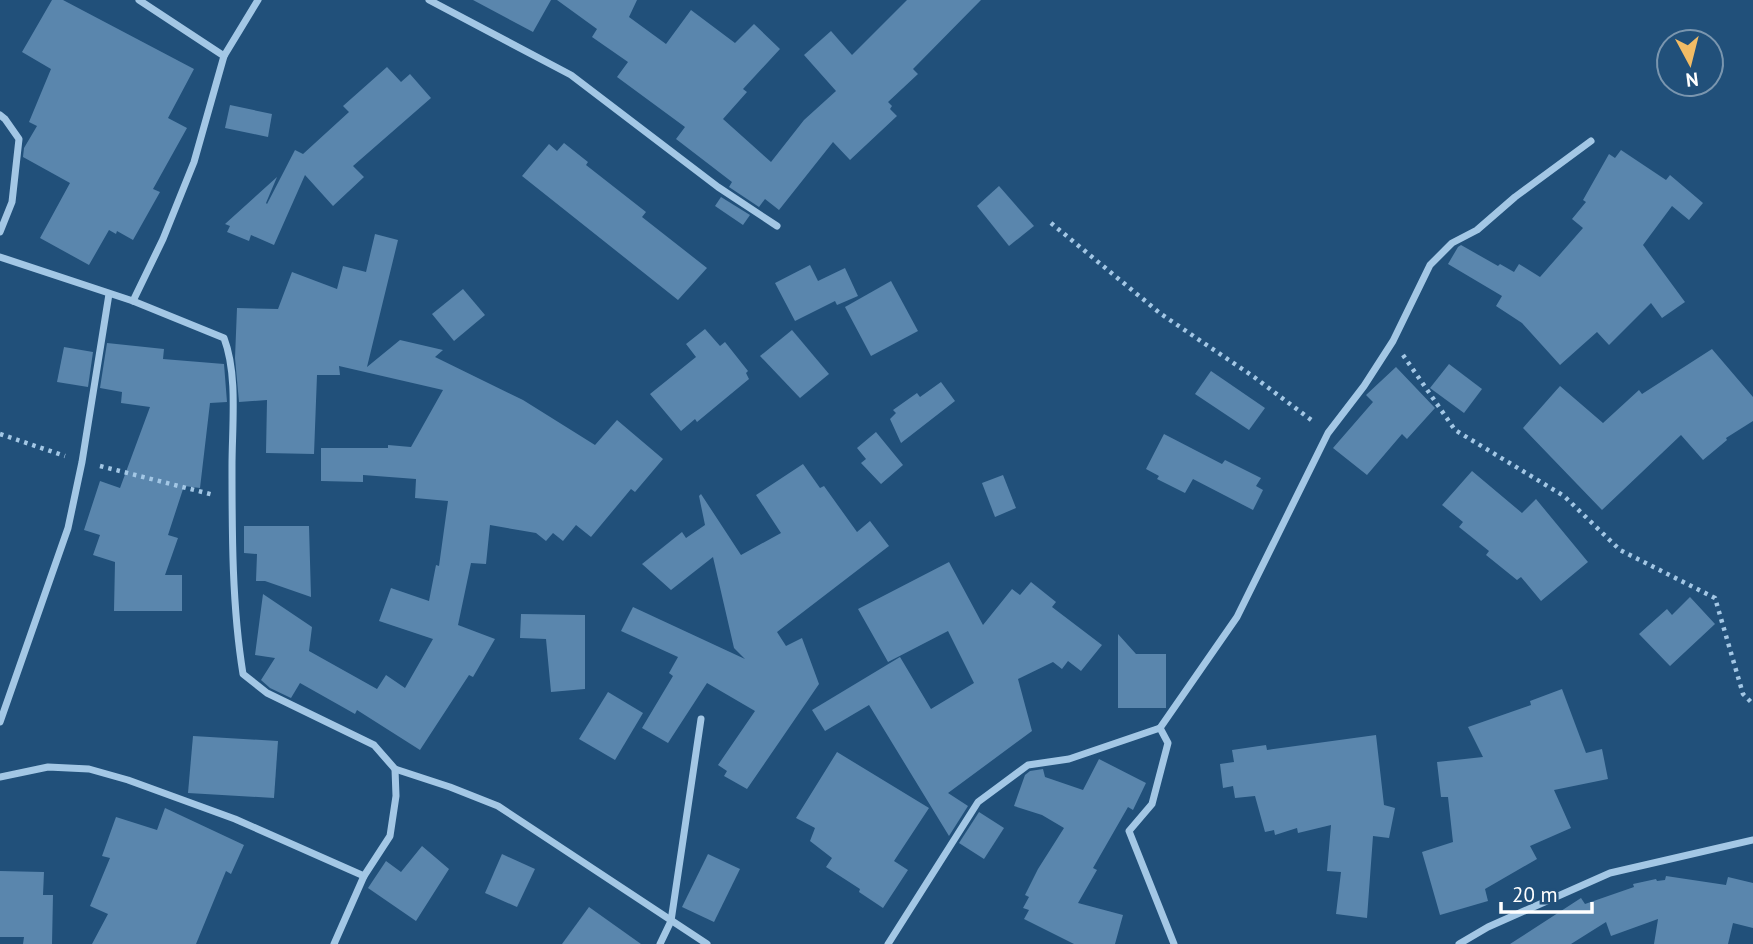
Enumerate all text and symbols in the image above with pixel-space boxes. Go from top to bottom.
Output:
north arrow [1655,28,1725,98]
text: N [1684,67,1700,93]
scale bar [1501,870,1592,914]
text: 20 m [1512,881,1558,908]

